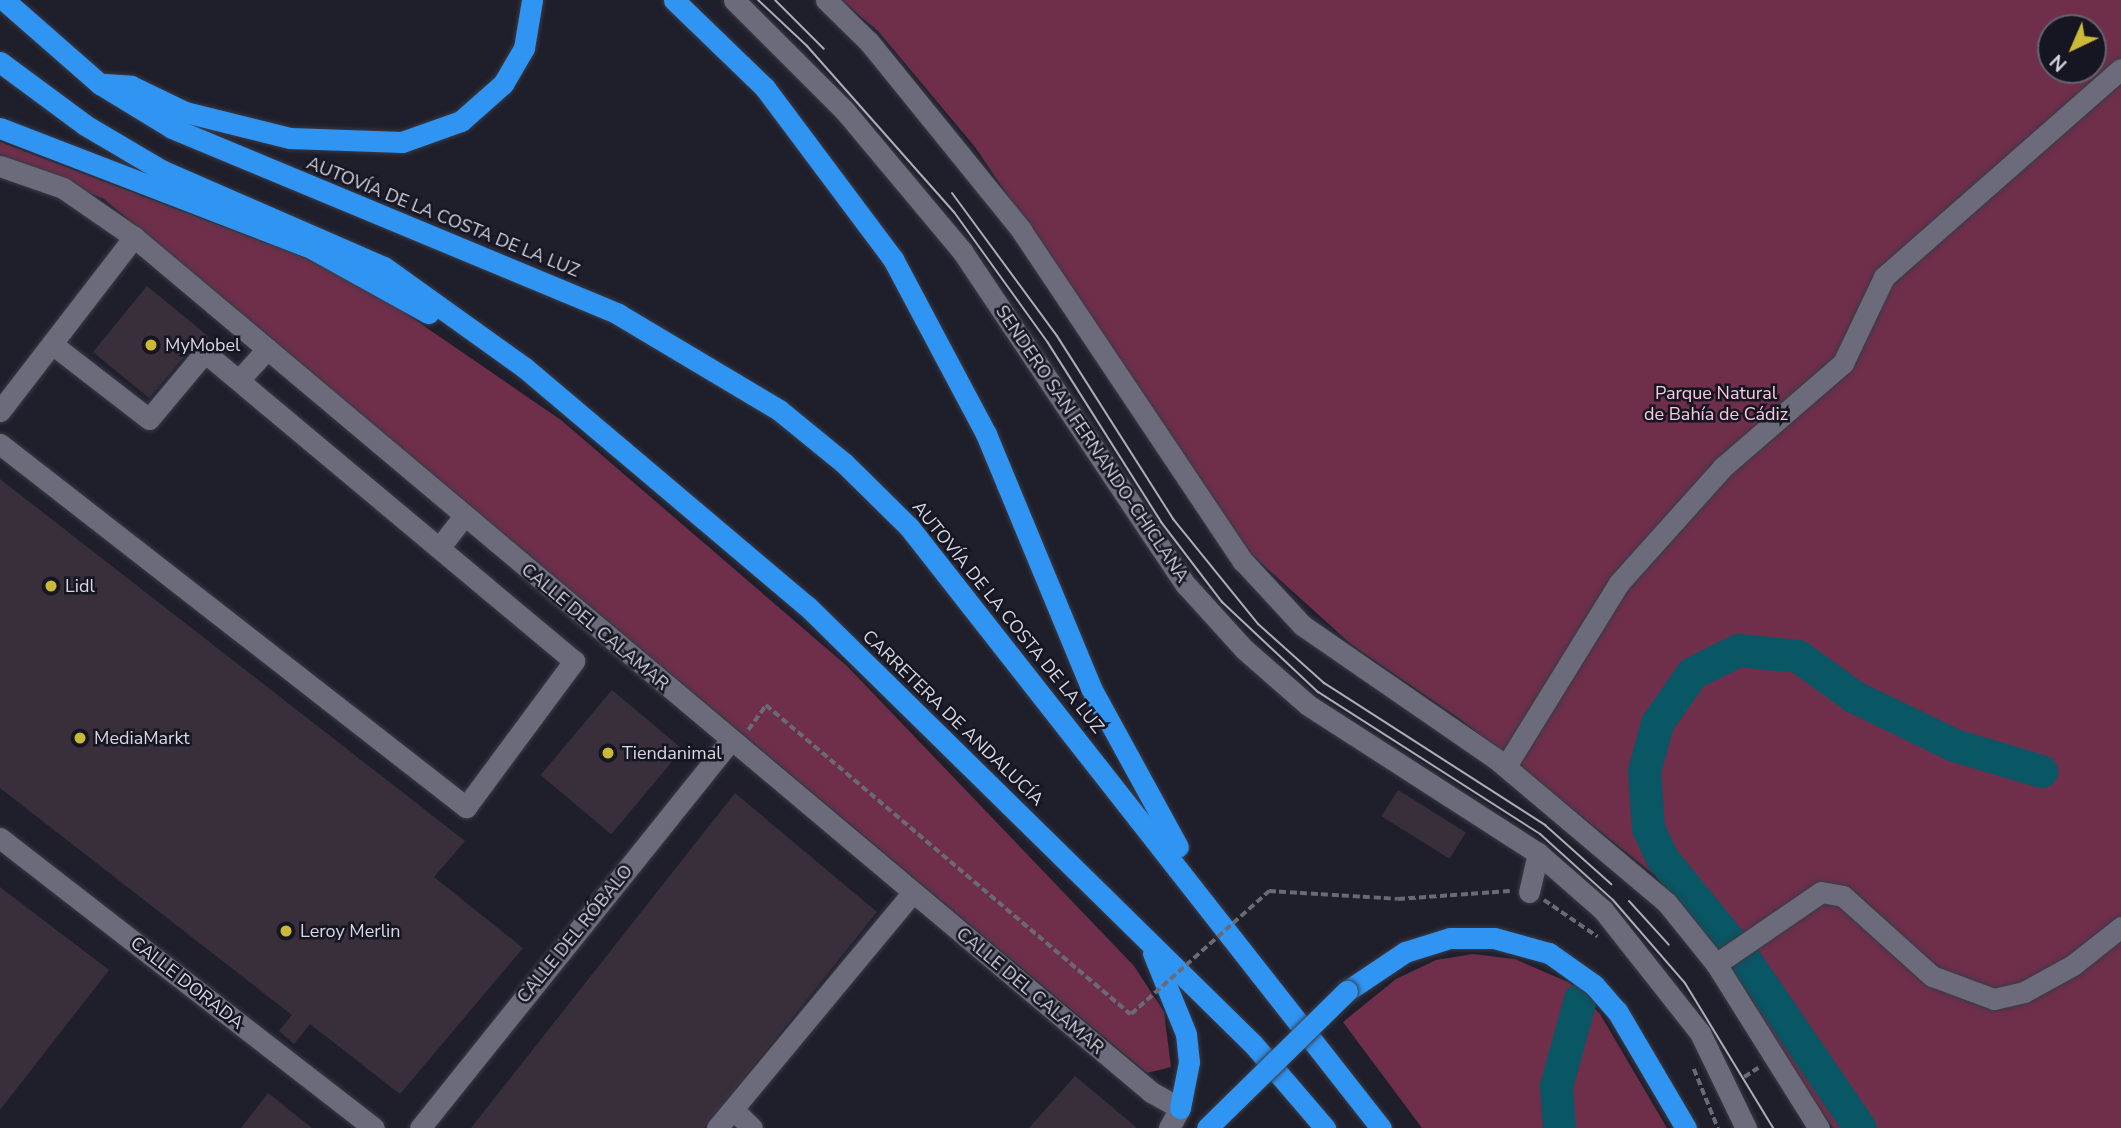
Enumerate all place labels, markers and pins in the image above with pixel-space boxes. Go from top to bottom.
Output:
place label: MyMobel [165,334,240,356]
marker: MyMobel [143,337,159,353]
place label: Lidl [65,575,95,597]
marker: Lidl [43,578,59,594]
place label: MediaMarkt [94,727,190,749]
marker: MediaMarkt [72,730,88,746]
place label: Tiendanimal [622,742,722,764]
marker: Tiendanimal [600,745,616,761]
place label: Leroy Merlin [300,920,400,942]
marker: Leroy Merlin [278,923,294,939]

